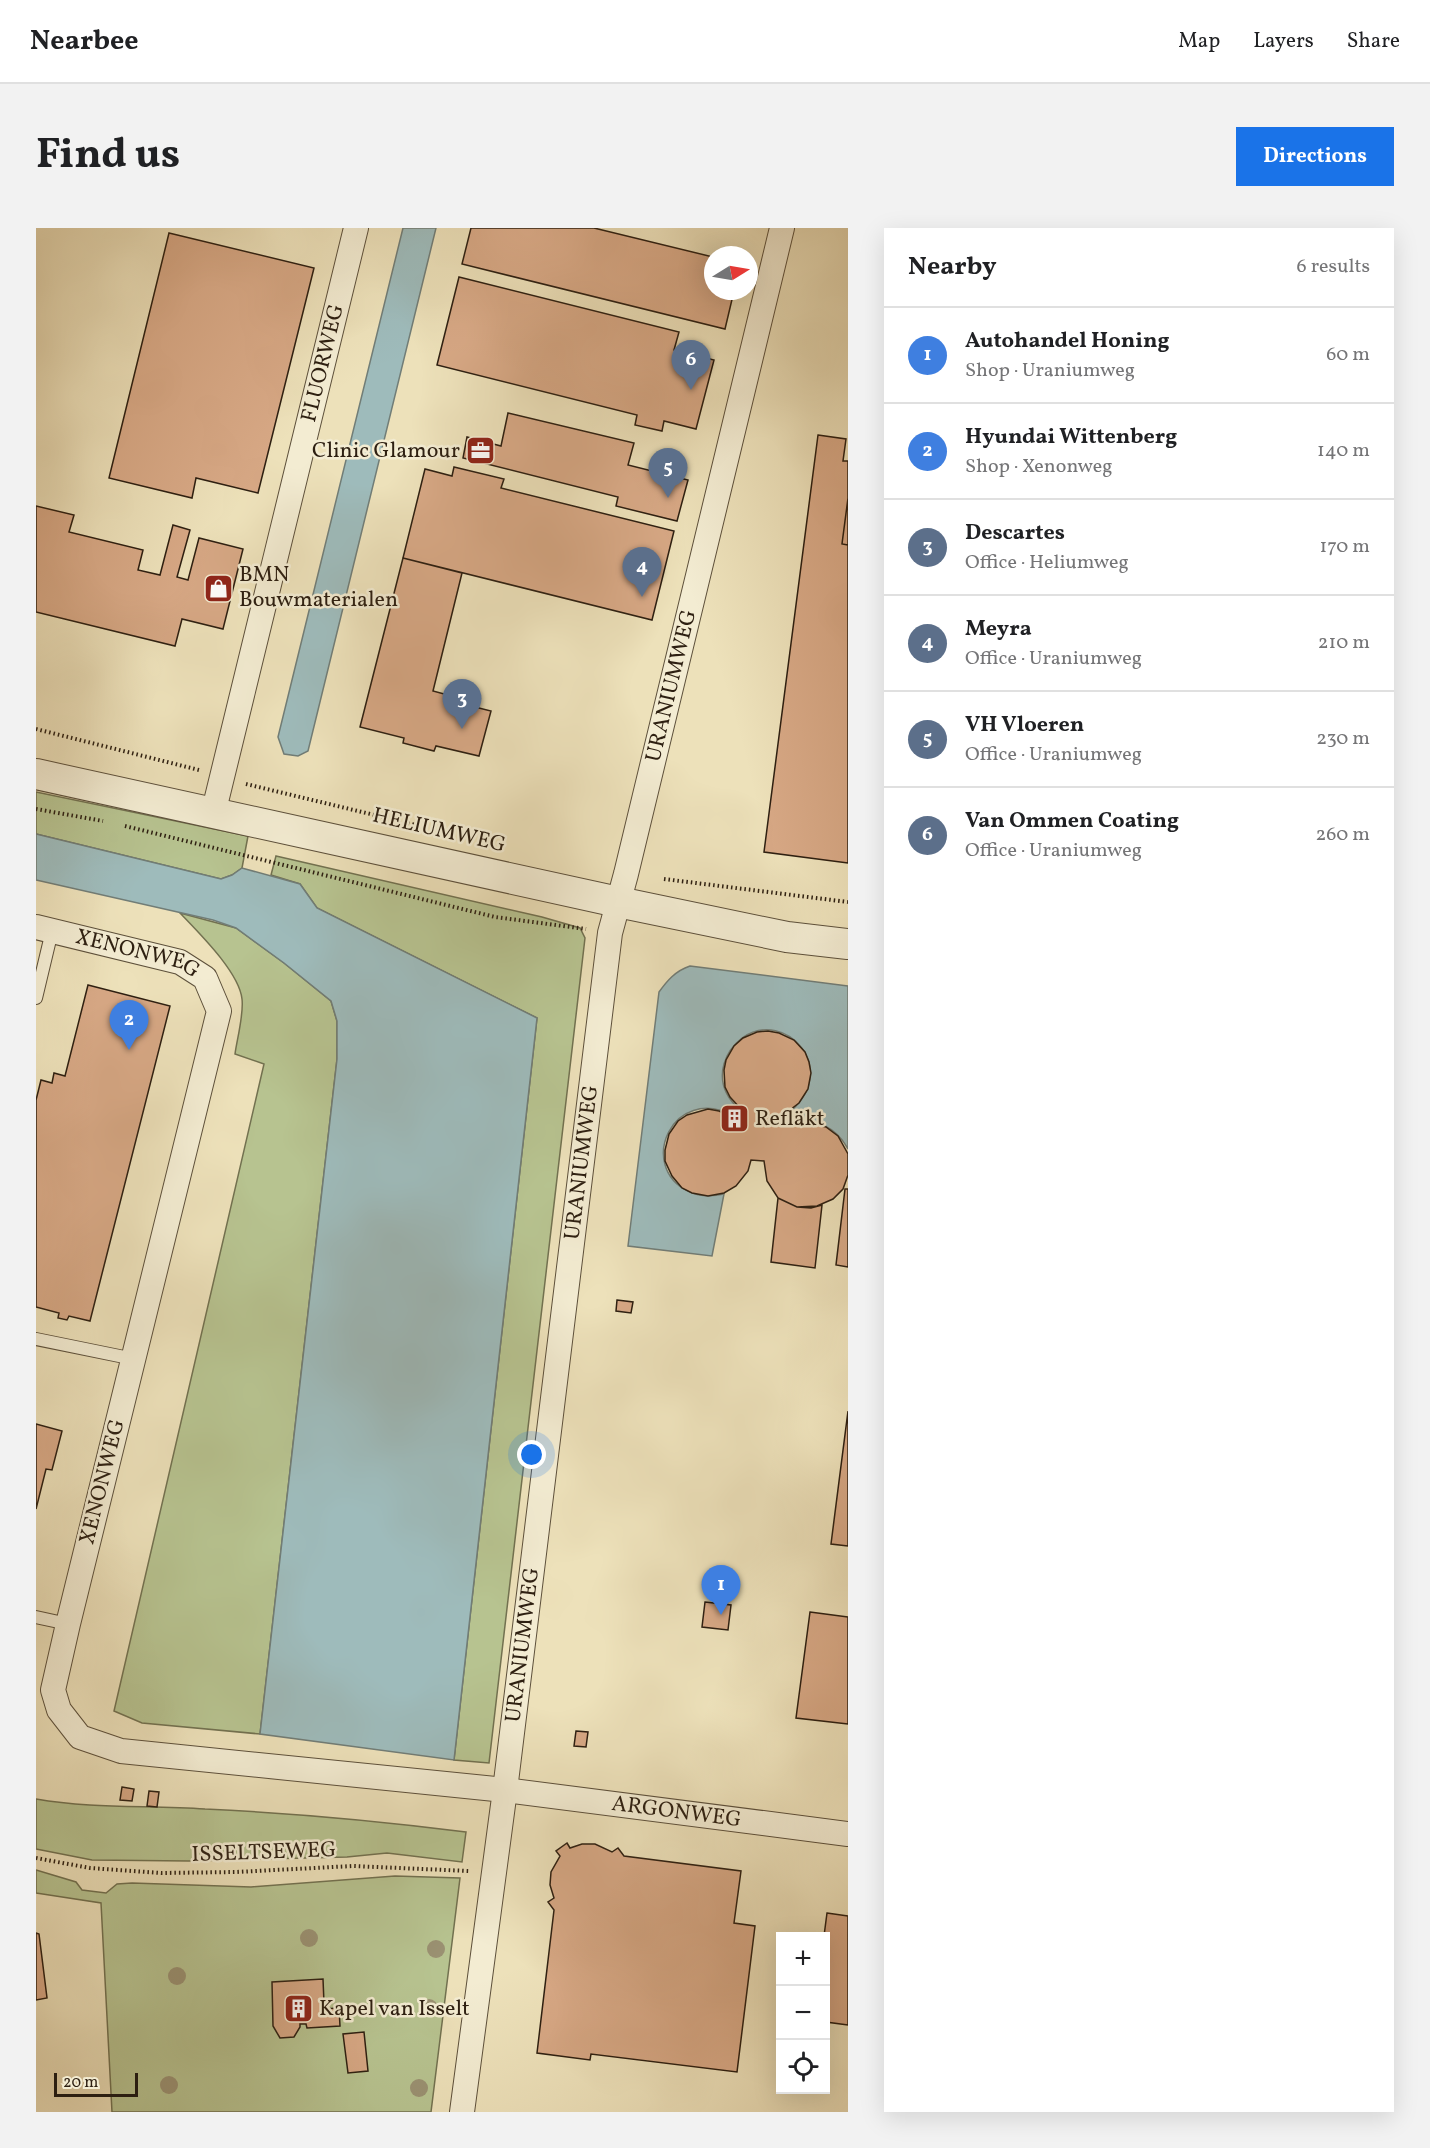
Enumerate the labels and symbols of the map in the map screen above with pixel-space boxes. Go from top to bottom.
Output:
north arrow [704,246,758,300]
street label: FLUORWEG [294,301,352,425]
pin: 6 [672,340,710,390]
office icon: Clinic Glamour [465,435,497,467]
place label: Clinic Glamour [312,436,460,467]
pin: 5 [648,448,688,498]
pin: 4 [622,548,662,597]
place label: BMN Bouwmaterialen [239,560,398,616]
shop icon: BMN Bouwmaterialen [202,572,234,604]
street label: URANIUMWEG [638,606,705,765]
pin: 3 [442,680,482,729]
street label: HELIUMWEG [369,801,509,861]
street label: XENONWEG [72,922,206,986]
pin: 2 [110,1000,148,1050]
street label: URANIUMWEG [557,1083,607,1242]
building icon: Refläkt [718,1103,750,1135]
place label: Refläkt [755,1104,825,1135]
street label: XENONWEG [72,1416,134,1548]
your location [517,1440,546,1469]
street label: URANIUMWEG [498,1566,548,1724]
pin: 1 [702,1566,740,1615]
street label: ARGONWEG [610,1788,743,1836]
street label: ISSELTSEWEG [191,1835,337,1871]
building icon: Kapel van Isselt [282,1993,314,2025]
place label: Kapel van Isselt [319,1994,470,2025]
scale bar [54,2070,138,2098]

